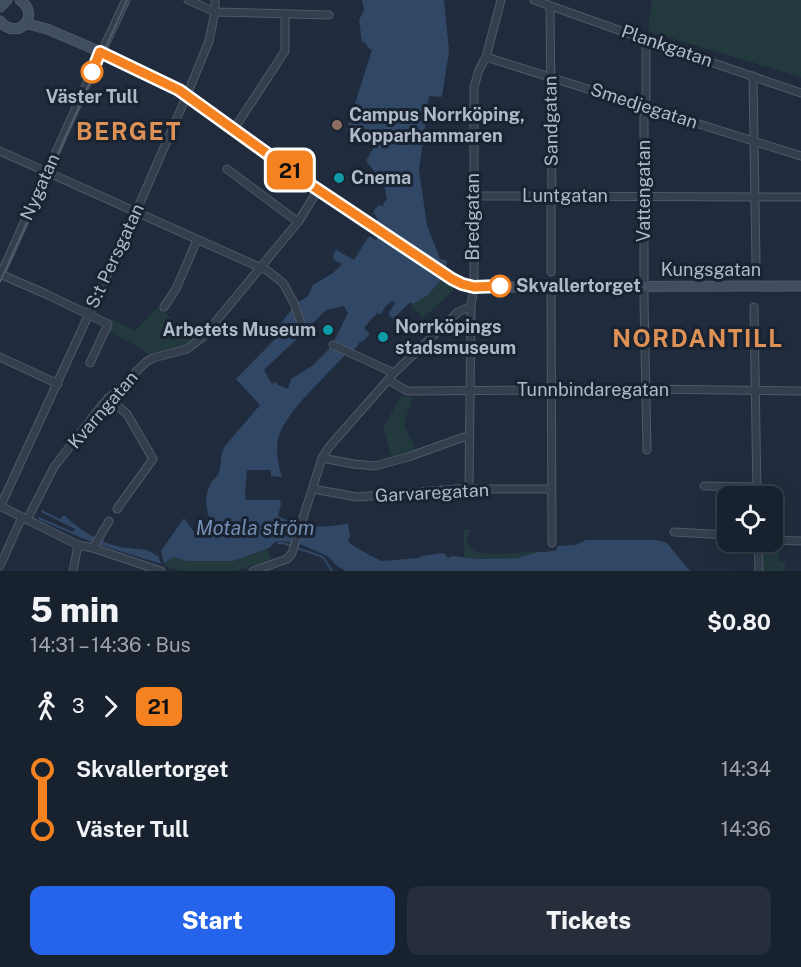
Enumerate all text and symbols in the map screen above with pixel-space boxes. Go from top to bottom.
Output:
street label: Plankgatan [619,20,715,71]
marker: Väster Tull [81,61,103,83]
street label: Sandgatan [539,75,562,167]
street label: Smedjegatan [588,78,700,133]
place label: Väster Tull [46,86,138,107]
place label: Campus Norrköping, Kopparhammaren [349,104,525,146]
district label: BERGET [76,117,182,145]
marker: Campus Norrköping, Kopparhammaren [330,118,344,132]
street label: Vattengatan [633,140,654,242]
street label: Nygatan [16,150,64,223]
line badge: 21 [263,150,317,190]
text: 21 [279,158,301,183]
place label: Cnema [351,167,411,188]
marker: Cnema [332,171,346,185]
street label: Bredgatan [462,173,483,261]
street label: Luntgatan [522,185,608,206]
street label: S:t Persgatan [81,200,148,311]
street label: Kungsgatan [661,259,761,280]
marker: Skvallertorget [489,275,511,297]
place label: Skvallertorget [516,275,641,296]
place label: Norrköpings stadsmuseum [395,316,516,358]
place label: Arbetets Museum [162,319,316,340]
marker: Arbetets Museum [321,323,335,337]
district label: NORDANTILL [612,324,784,352]
marker: Norrköpings stadsmuseum [376,330,390,344]
street label: Kvarngatan [63,367,142,453]
street label: Tunnbindaregatan [517,379,669,400]
street label: Garvaregatan [374,479,489,506]
map controls [717,486,783,552]
button: locate [717,486,783,552]
water label: Motala ström [196,516,314,540]
text: 5 min [30,591,119,629]
text: $0.80 [707,609,771,635]
text: 14:31 – 14:36 · Bus [30,633,191,657]
icon: walk [30,690,63,723]
icon: forward [94,690,127,723]
text: 3 [72,694,85,718]
text: 21 [148,694,170,719]
text: Skvallertorget [76,756,228,782]
text: 14:34 [721,757,771,781]
text: Väster Tull [76,816,189,842]
text: 14:36 [721,817,771,841]
button: Start [30,886,395,955]
button: Tickets [407,886,771,955]

